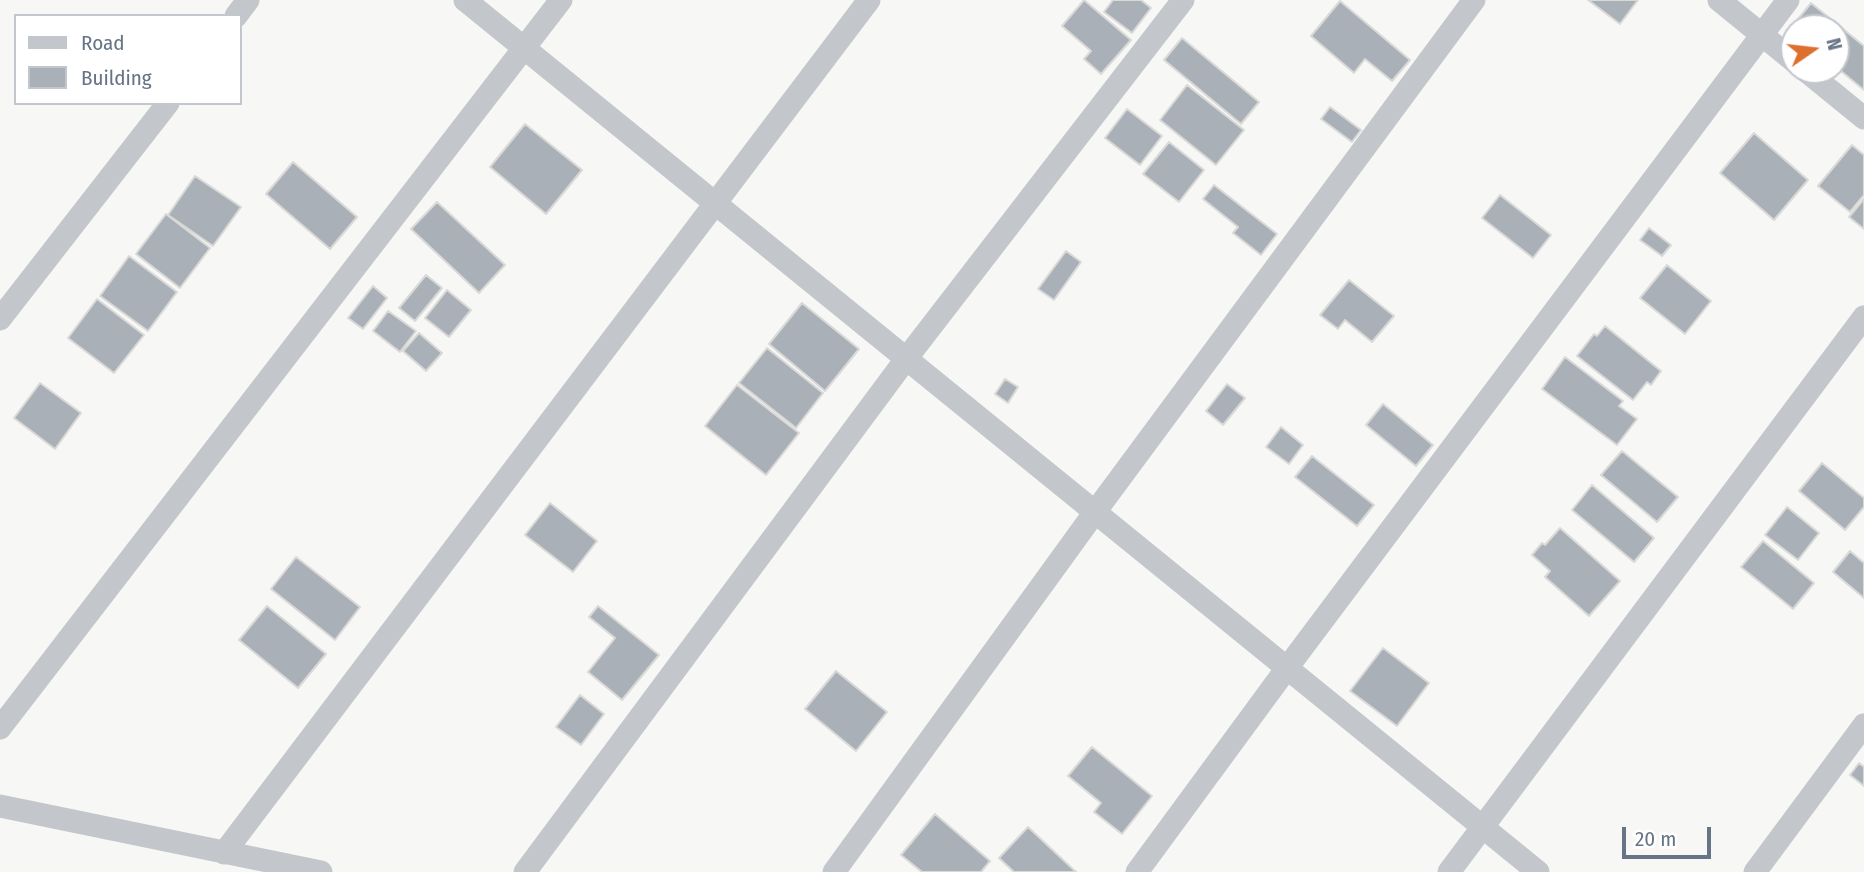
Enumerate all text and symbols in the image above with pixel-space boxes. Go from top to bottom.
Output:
legend [14,14,242,105]
north arrow [1780,14,1850,84]
text: Road [81,30,125,56]
text: N [1821,36,1846,53]
text: Building [81,65,152,91]
scale bar [1626,812,1715,856]
text: 20 m [1635,826,1676,852]

